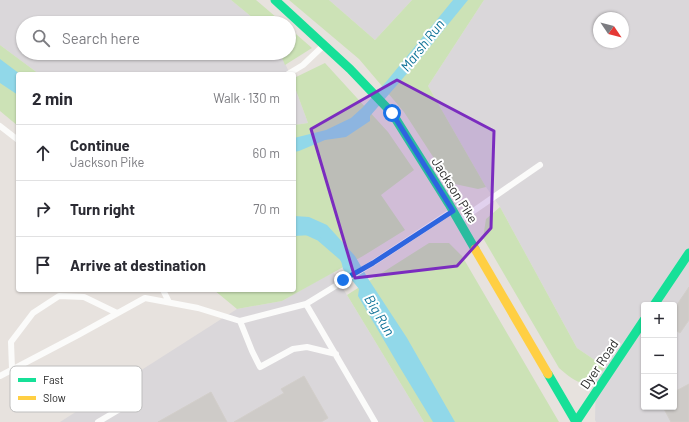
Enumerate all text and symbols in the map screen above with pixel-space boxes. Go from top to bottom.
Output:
north arrow [593,12,629,48]
search box [16,16,296,60]
water label: Marsh Run [396,16,448,74]
icon: search [30,27,52,49]
text: Search here [62,29,140,47]
text: 2 min [32,88,73,108]
text: Walk · 130 m [213,90,280,106]
route start [383,104,401,122]
text: Continue [70,136,130,154]
icon: ahead [32,142,54,164]
text: 60 m [253,145,280,161]
text: Jackson Pike [70,154,145,170]
street label: Jackson Pike [428,154,482,226]
icon: right [32,198,54,220]
text: Turn right [70,200,135,218]
text: 70 m [253,201,280,217]
icon: arrive [32,254,54,276]
text: Arrive at destination [70,256,206,274]
route end [334,271,352,289]
water label: Big Run [361,291,399,339]
map controls [641,302,677,410]
button: + [641,302,677,338]
street label: Dyer Road [577,336,621,392]
button: − [641,338,677,374]
legend [10,366,142,412]
text: Fast [43,373,64,386]
button: layers [641,374,677,410]
text: Slow [43,391,66,404]

